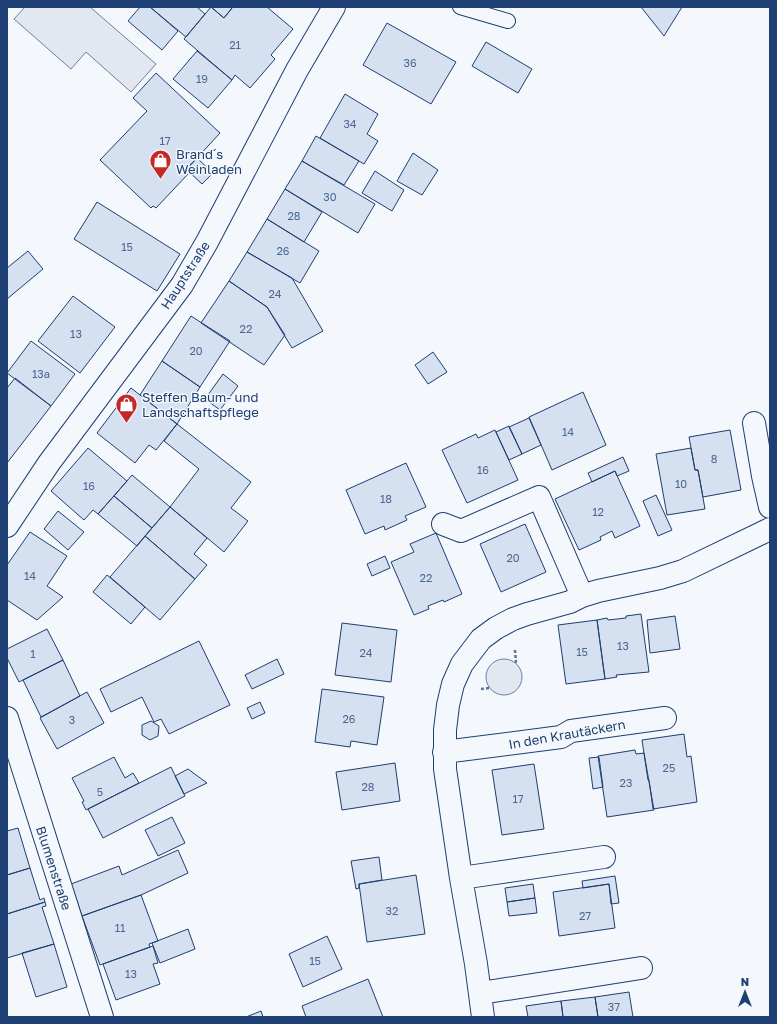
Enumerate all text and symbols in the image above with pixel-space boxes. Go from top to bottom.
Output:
house number: 21 [229,38,241,51]
house number: 36 [403,56,417,69]
house number: 19 [196,72,208,85]
house number: 34 [343,117,357,130]
house number: 17 [159,134,171,147]
place label: Brand´s Weinladen [176,146,242,177]
shop icon: Brand´s Weinladen [147,148,173,181]
house number: 30 [323,190,337,203]
house number: 28 [287,209,301,222]
street label: Hauptstraße [157,238,213,312]
house number: 15 [121,240,133,253]
house number: 26 [276,244,290,257]
house number: 24 [268,287,282,300]
house number: 22 [240,322,252,335]
house number: 13 [70,327,82,340]
house number: 20 [189,344,203,357]
house number: 13a [32,367,50,380]
place label: Steffen Baum- und Landschaftspflege [142,389,259,420]
shop icon: Steffen Baum- und Landschaftspflege [114,391,140,424]
house number: 14 [562,425,574,438]
house number: 8 [711,452,718,465]
house number: 16 [477,463,489,476]
house number: 10 [675,477,687,490]
house number: 16 [83,479,95,492]
house number: 18 [380,492,392,505]
house number: 12 [592,505,604,518]
house number: 20 [506,551,520,564]
house number: 14 [24,569,36,582]
house number: 22 [420,571,432,584]
house number: 13 [617,639,629,652]
house number: 15 [576,645,588,658]
house number: 24 [359,646,373,659]
house number: 1 [30,647,36,660]
house number: 26 [342,712,356,725]
house number: 3 [69,713,75,726]
street label: In den Krautäckern [507,716,627,752]
house number: 25 [663,761,675,774]
house number: 23 [620,776,632,789]
house number: 28 [361,780,375,793]
house number: 5 [97,785,103,798]
house number: 17 [512,792,524,805]
street label: Blumenstraße [33,824,75,912]
house number: 32 [386,904,398,917]
house number: 27 [579,909,591,922]
house number: 11 [115,921,125,934]
house number: 15 [309,954,321,967]
house number: 13 [125,967,137,980]
north arrow [725,972,765,1012]
text: N [741,975,749,988]
house number: 37 [608,1000,620,1013]

